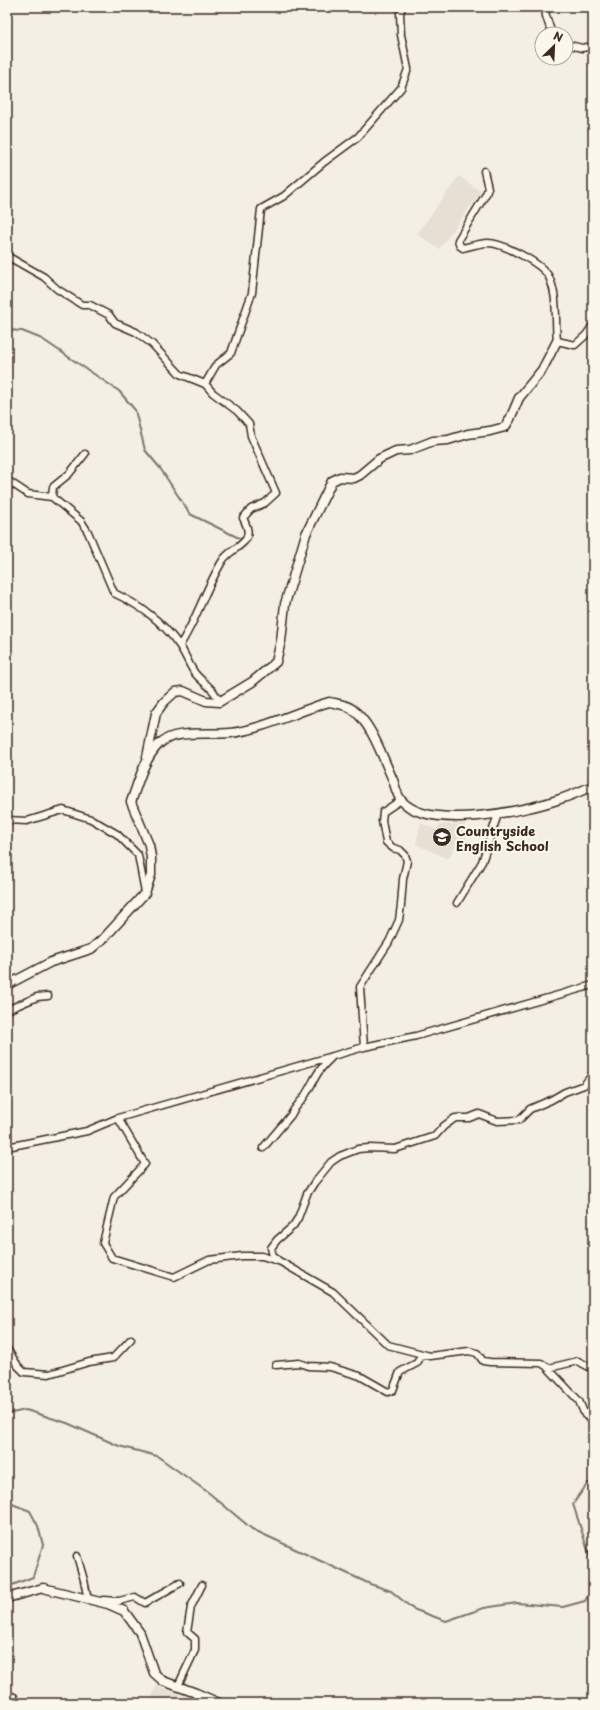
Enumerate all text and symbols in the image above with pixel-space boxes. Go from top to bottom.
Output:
north arrow [534,26,574,66]
text: N [551,27,566,46]
place label: Countryside English School [456,821,549,855]
school or university icon: Countryside English School [431,826,453,848]

